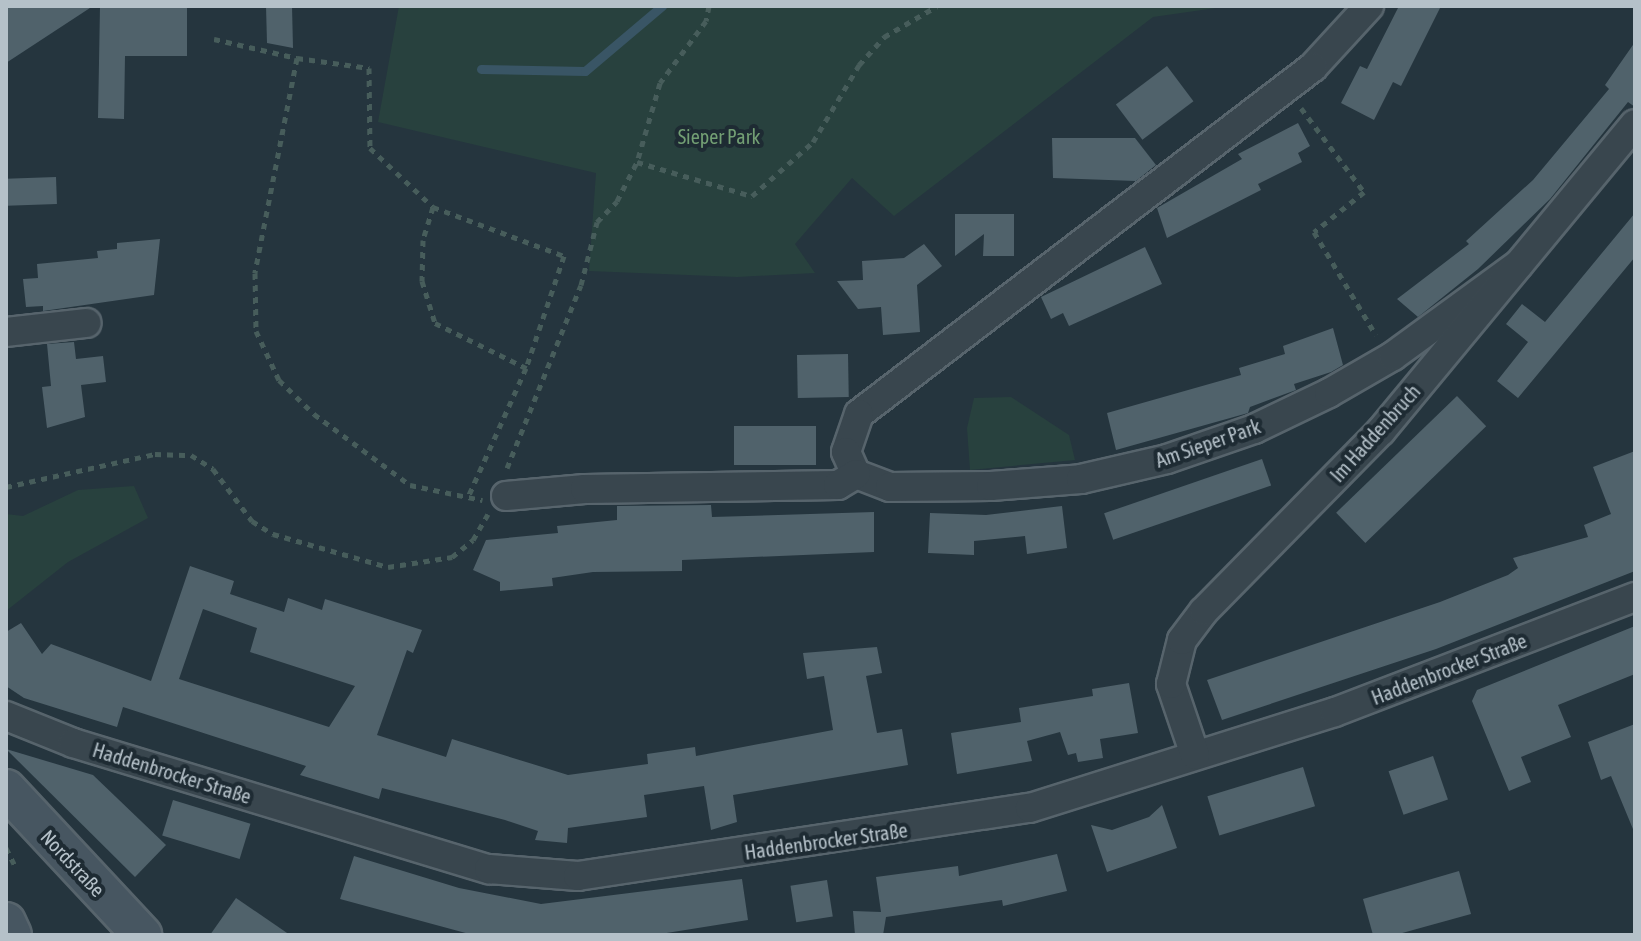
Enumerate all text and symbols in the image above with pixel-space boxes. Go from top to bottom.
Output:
park label: Sieper Park [678,124,760,148]
street label: Im Haddenbruch [1325,379,1425,487]
street label: Am Sieper Park [1152,414,1264,472]
street label: Haddenbrocker Straße [1368,628,1530,710]
street label: Haddenbrocker Straße [90,737,254,809]
street label: Haddenbrocker Straße [743,818,909,864]
street label: Nordstraße [36,825,110,901]

